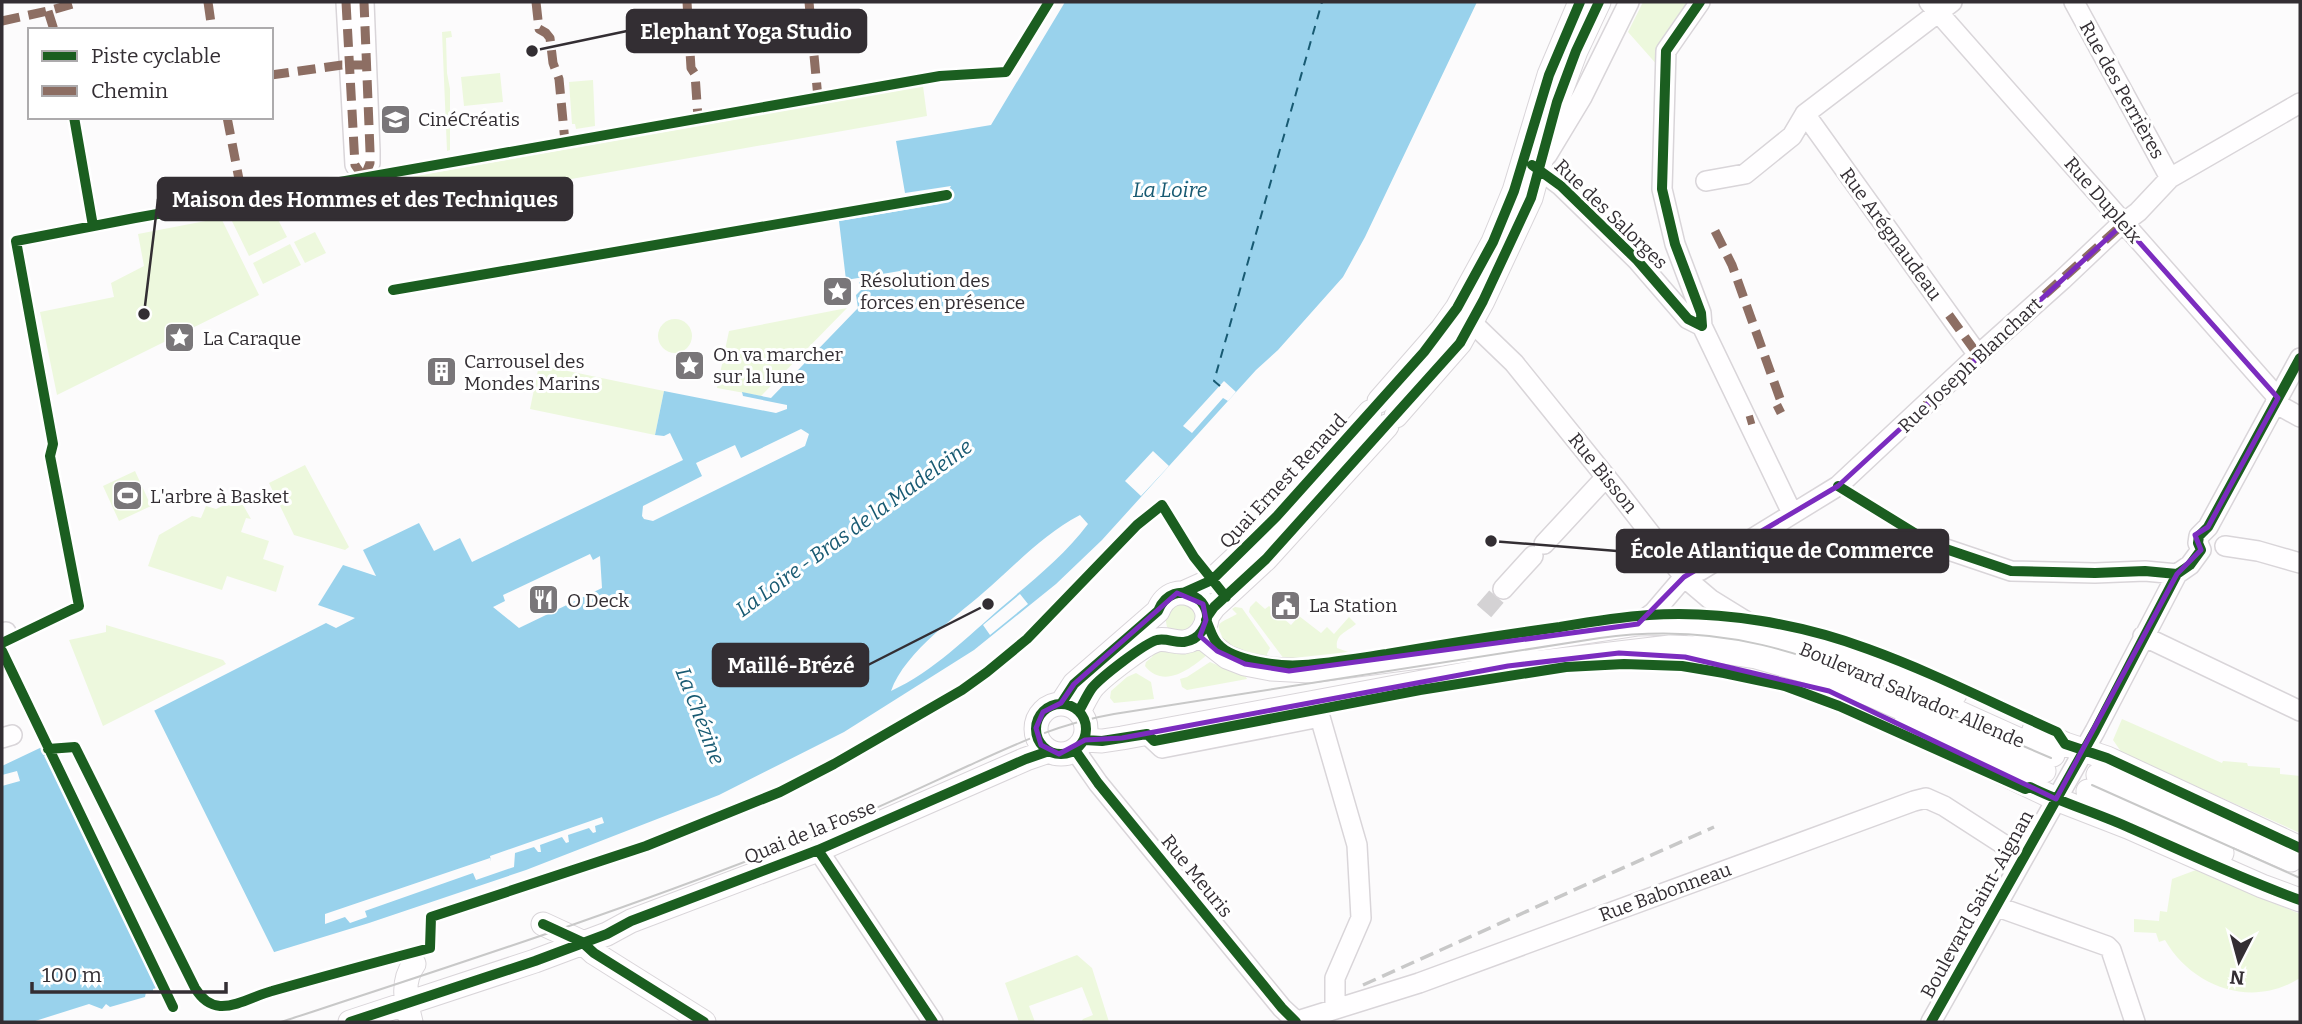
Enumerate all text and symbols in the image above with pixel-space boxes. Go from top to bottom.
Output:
callout: Elephant Yoga Studio [627,10,866,52]
street label: Rue des Perrières [2075,17,2169,163]
text: Elephant Yoga Studio [640,19,852,45]
legend [28,28,273,119]
text: Piste cyclable [91,43,221,69]
text: Chemin [91,78,168,104]
school or university icon: CinéCréatis [378,102,412,136]
place label: CinéCréatis [418,108,520,131]
street label: Rue Dupleix [2059,152,2147,248]
street label: Rue des Salorges [1550,154,1672,274]
street label: Rue Arégnaudeau [1835,163,1947,305]
water label: La Loire [1133,177,1208,203]
callout: Maison des Hommes et des Techniques [158,178,572,220]
text: Maison des Hommes et des Techniques [172,187,558,213]
place label: Résolution des forces en présence [860,269,1025,314]
place icon: Résolution des forces en présence [820,274,854,308]
street label: Rue Joseph Blanchart [1893,292,2047,438]
place icon: La Caraque [163,321,197,355]
place label: La Caraque [203,327,301,350]
place label: On va marcher sur la lune [713,343,844,388]
place icon: On va marcher sur la lune [673,348,707,382]
place label: Carrousel des Mondes Marins [464,350,600,395]
building icon: Carrousel des Mondes Marins [424,355,458,389]
street label: Quai Ernest Renaud [1215,409,1351,553]
street label: Rue Bisson [1564,428,1642,518]
water label: La Loire - Bras de la Madeleine [731,433,978,623]
sports icon: L'arbre à Basket [110,479,144,513]
place label: L'arbre à Basket [150,485,289,508]
callout: École Atlantique de Commerce [1617,530,1948,572]
text: École Atlantique de Commerce [1630,537,1934,564]
restaurant icon: O Deck [527,583,561,617]
public building icon: La Station [1269,588,1303,622]
place label: O Deck [567,589,629,612]
place label: La Station [1309,594,1397,617]
street label: Boulevard Salvador Allende [1796,637,2028,753]
callout: Maillé-Brézé [713,644,868,686]
text: Maillé-Brézé [728,653,854,679]
water label: La Chézine [670,664,731,769]
street label: Quai de la Fosse [741,795,879,869]
street label: Boulevard Saint-Aignan [1916,806,2038,1002]
street label: Rue Meuris [1157,830,1237,922]
street label: Rue Babonneau [1596,857,1734,927]
north arrow [2204,926,2274,996]
scale bar [32,950,226,994]
text: 100 m [42,962,102,988]
text: N [2228,965,2246,990]

